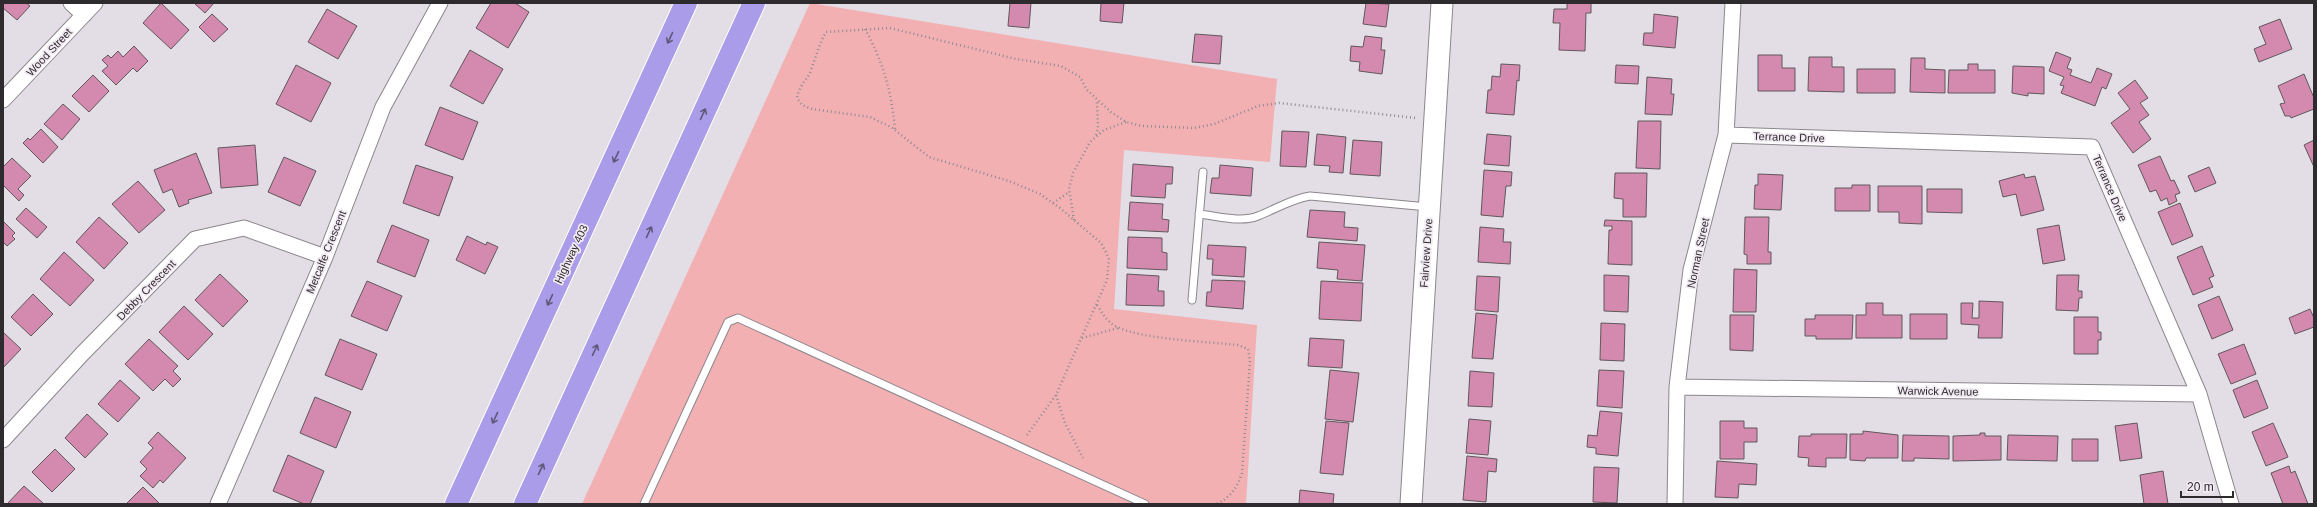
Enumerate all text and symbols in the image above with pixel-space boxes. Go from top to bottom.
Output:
street label: Wood Street [24,26,74,78]
one-way arrow [666,32,673,44]
one-way arrow [700,108,708,120]
street label: Terrance Drive [1753,130,1825,144]
one-way arrow [611,150,619,162]
street label: Terrance Drive [2091,153,2129,223]
street label: Metcalfe Crescent [304,209,348,295]
street label: Norman Street [1685,217,1711,289]
street label: Fairview Drive [1418,218,1434,288]
street label: Highway 403 [552,223,590,285]
one-way arrow [646,227,653,239]
street label: Debby Crescent [114,257,178,323]
one-way arrow [546,294,553,306]
one-way arrow [592,345,599,357]
street label: Warwick Avenue [1898,384,1978,398]
one-way arrow [491,412,498,424]
one-way arrow [538,463,545,475]
scale bar [2181,473,2233,499]
text: 20 m [2187,480,2214,494]

